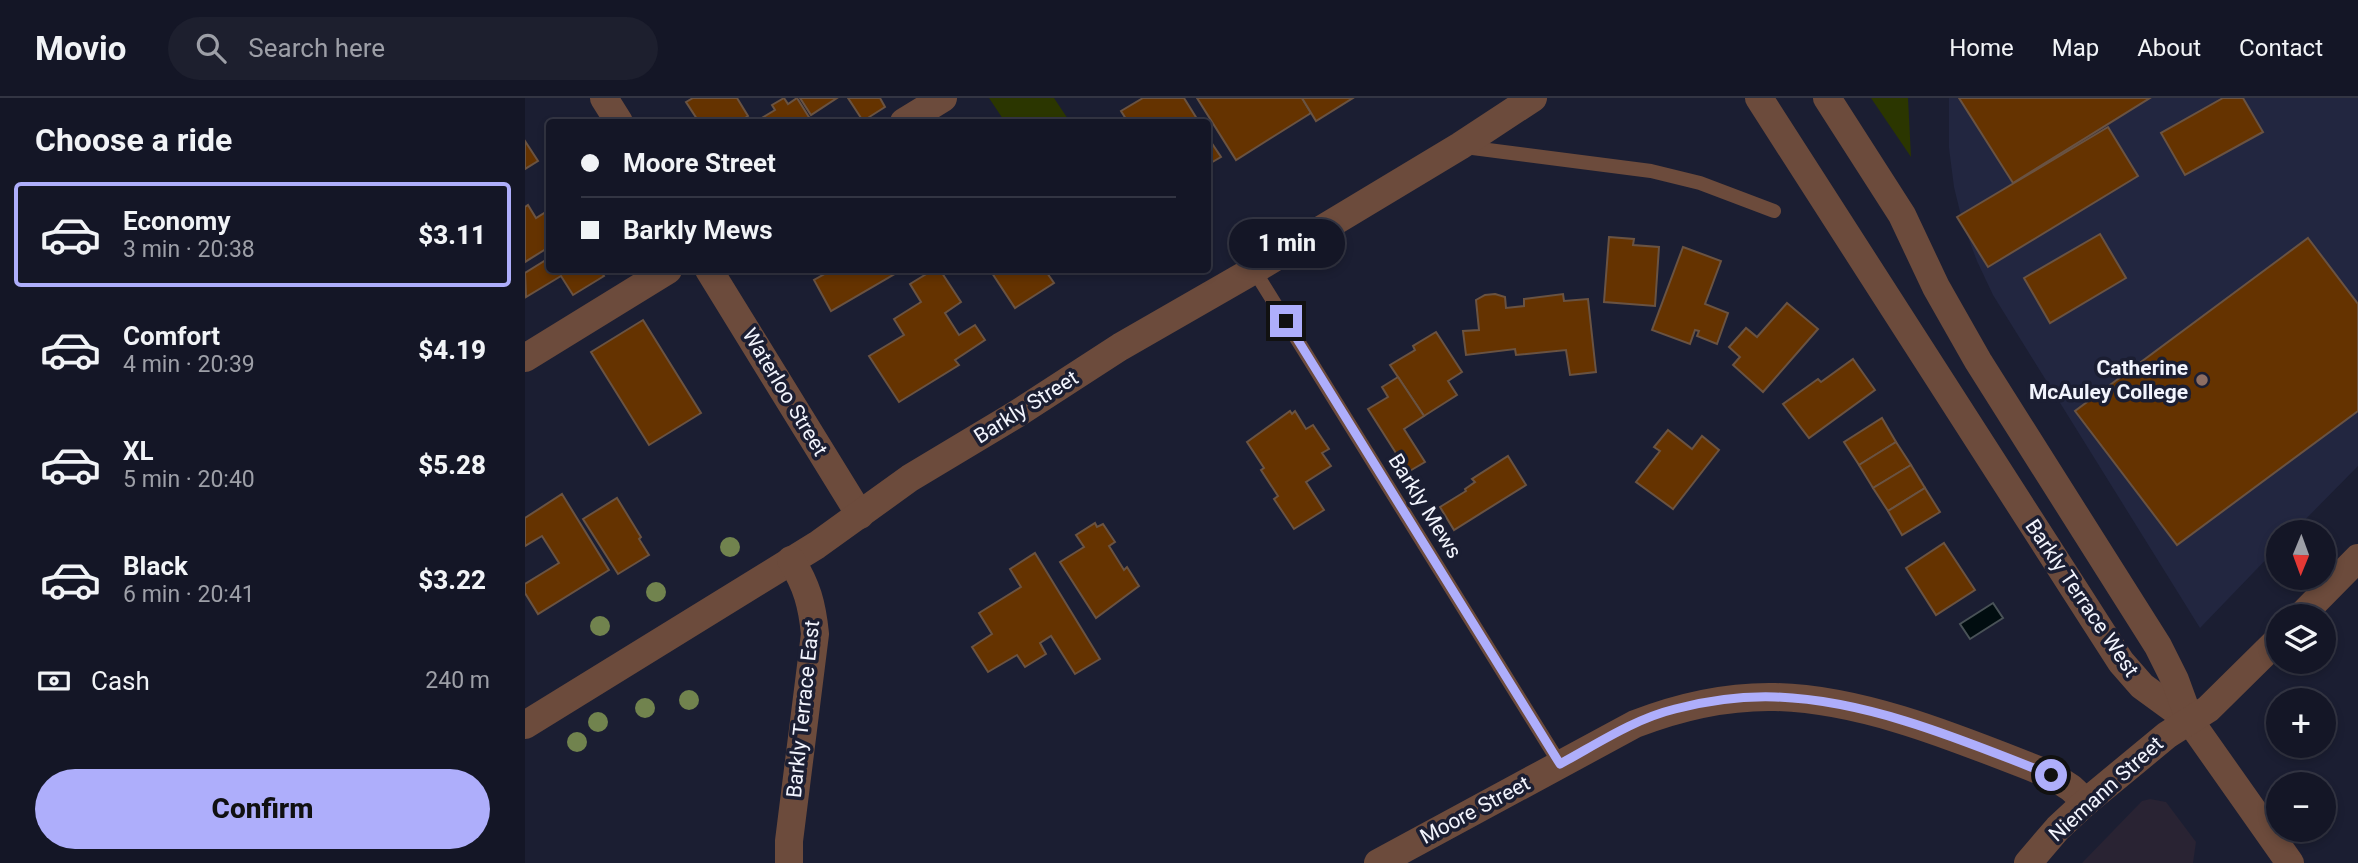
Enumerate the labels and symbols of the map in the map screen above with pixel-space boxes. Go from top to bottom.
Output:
callout: 1 min [1228,220,1344,268]
route end [1270,305,1302,337]
street label: Waterloo Street [737,324,833,460]
place label: Catherine McAuley College [2029,356,2188,404]
street label: Barkly Street [970,366,1082,448]
marker: Catherine McAuley College [2194,372,2210,388]
street label: Barkly Mews [1383,449,1467,563]
street label: Barkly Terrace West [2020,515,2144,681]
north arrow [2266,520,2336,590]
street label: Barkly Terrace East [782,619,824,799]
street label: Niemann Street [2044,732,2168,846]
route start [2035,759,2067,791]
street label: Moore Street [1416,771,1534,849]

